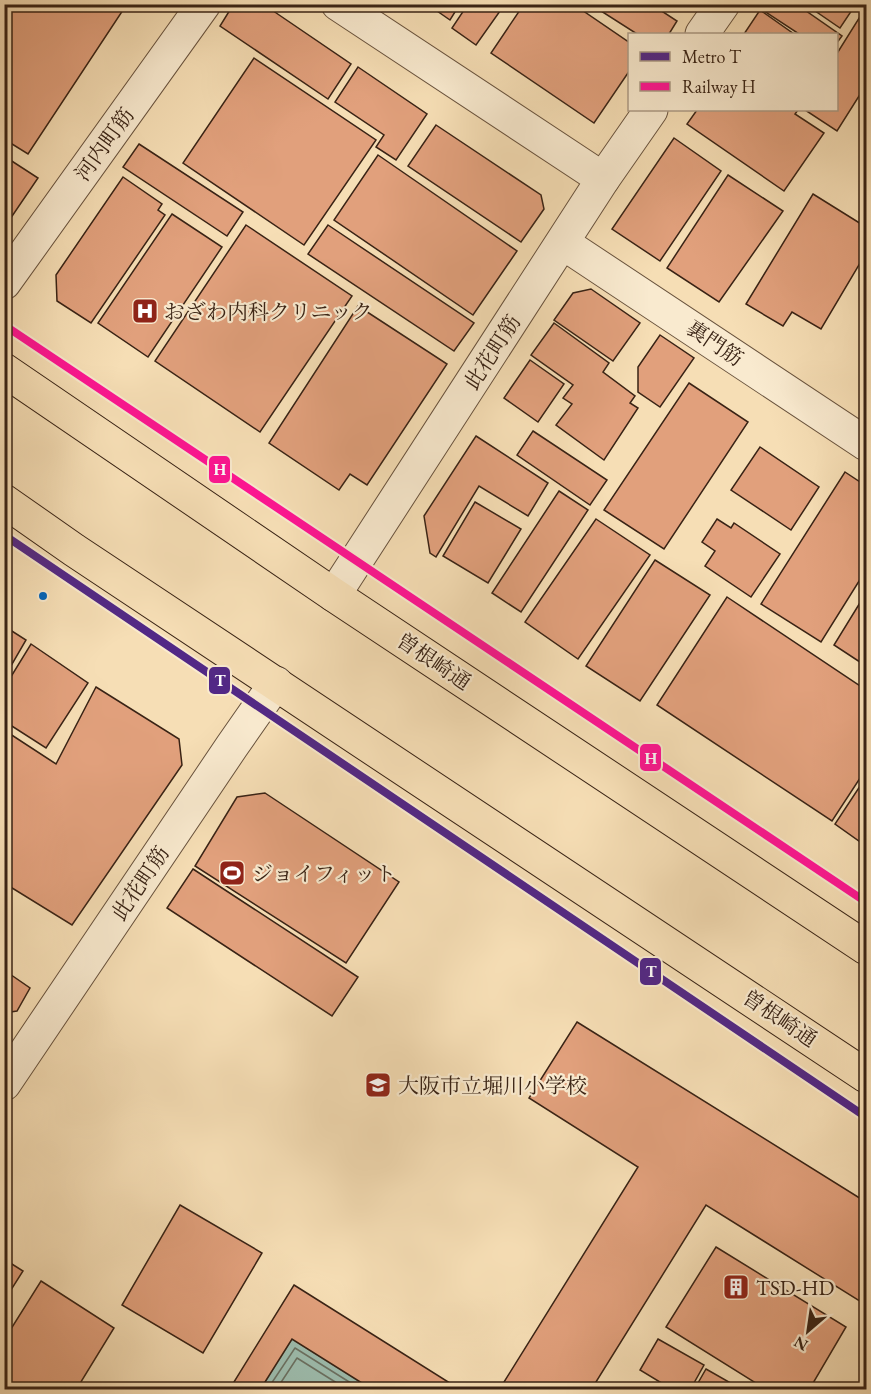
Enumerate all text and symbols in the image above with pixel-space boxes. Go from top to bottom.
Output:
legend [628,33,838,111]
text: Metro T [682,45,742,68]
text: Railway H [682,75,756,98]
street label: 河内町筋 [68,102,140,186]
hospital icon: おざわ内科クリニック [130,296,160,326]
place label: おざわ内科クリニック [164,298,373,325]
street label: 此花町筋 [458,309,526,395]
street label: 裏門筋 [681,314,749,372]
line badge: H [208,455,231,484]
text: H [214,459,227,480]
unlabelled marker [37,590,49,602]
street label: 曽根崎通 [392,626,476,696]
line badge: T [208,666,231,695]
text: T [214,670,226,691]
line badge: H [639,743,662,772]
text: H [645,748,658,769]
street label: 此花町筋 [105,841,175,925]
sports icon: ジョイフィット [217,858,247,888]
place label: ジョイフィット [252,860,396,887]
line badge: T [639,957,662,986]
text: T [645,961,657,982]
street label: 曽根崎通 [738,983,822,1053]
school or university icon: 大阪市立堀川小学校 [363,1070,393,1100]
place label: 大阪市立堀川小学校 [398,1072,587,1099]
building icon: TSD-HD [721,1272,751,1302]
place label: TSD-HD [756,1274,834,1301]
north arrow [778,1301,838,1361]
text: N [790,1331,812,1356]

